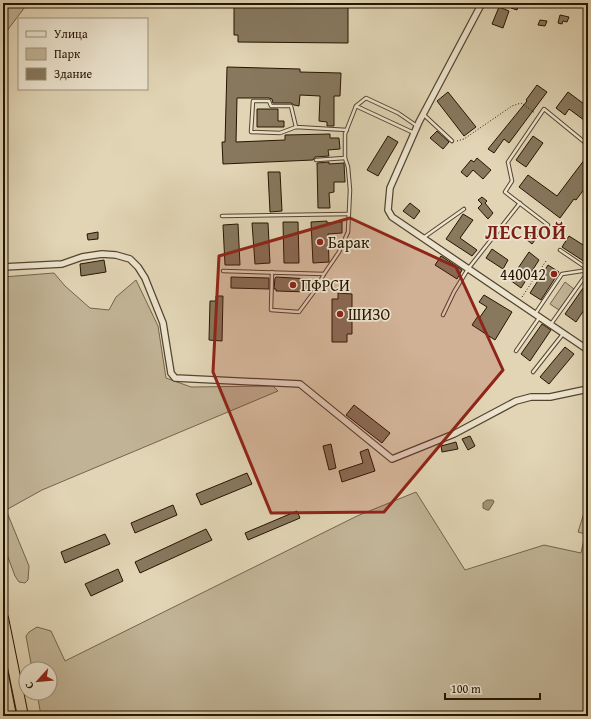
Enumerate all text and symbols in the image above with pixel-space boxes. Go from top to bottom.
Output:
legend [18,18,148,90]
text: Улица [54,25,88,42]
text: Парк [54,45,81,62]
text: Здание [54,65,93,82]
district label: ЛЕСНОЙ [485,217,567,246]
place label: Барак [328,230,370,254]
marker: Барак [315,237,325,247]
place label: 440042 [500,262,546,286]
marker: 440042 [549,269,559,279]
place label: ПФРСИ [301,273,350,297]
marker: ПФРСИ [288,280,298,290]
place label: ШИЗО [348,302,390,326]
marker: ШИЗО [335,309,345,319]
north arrow [18,661,58,701]
scale bar [445,675,540,701]
text: С [21,679,38,692]
text: 100 m [451,680,481,697]

